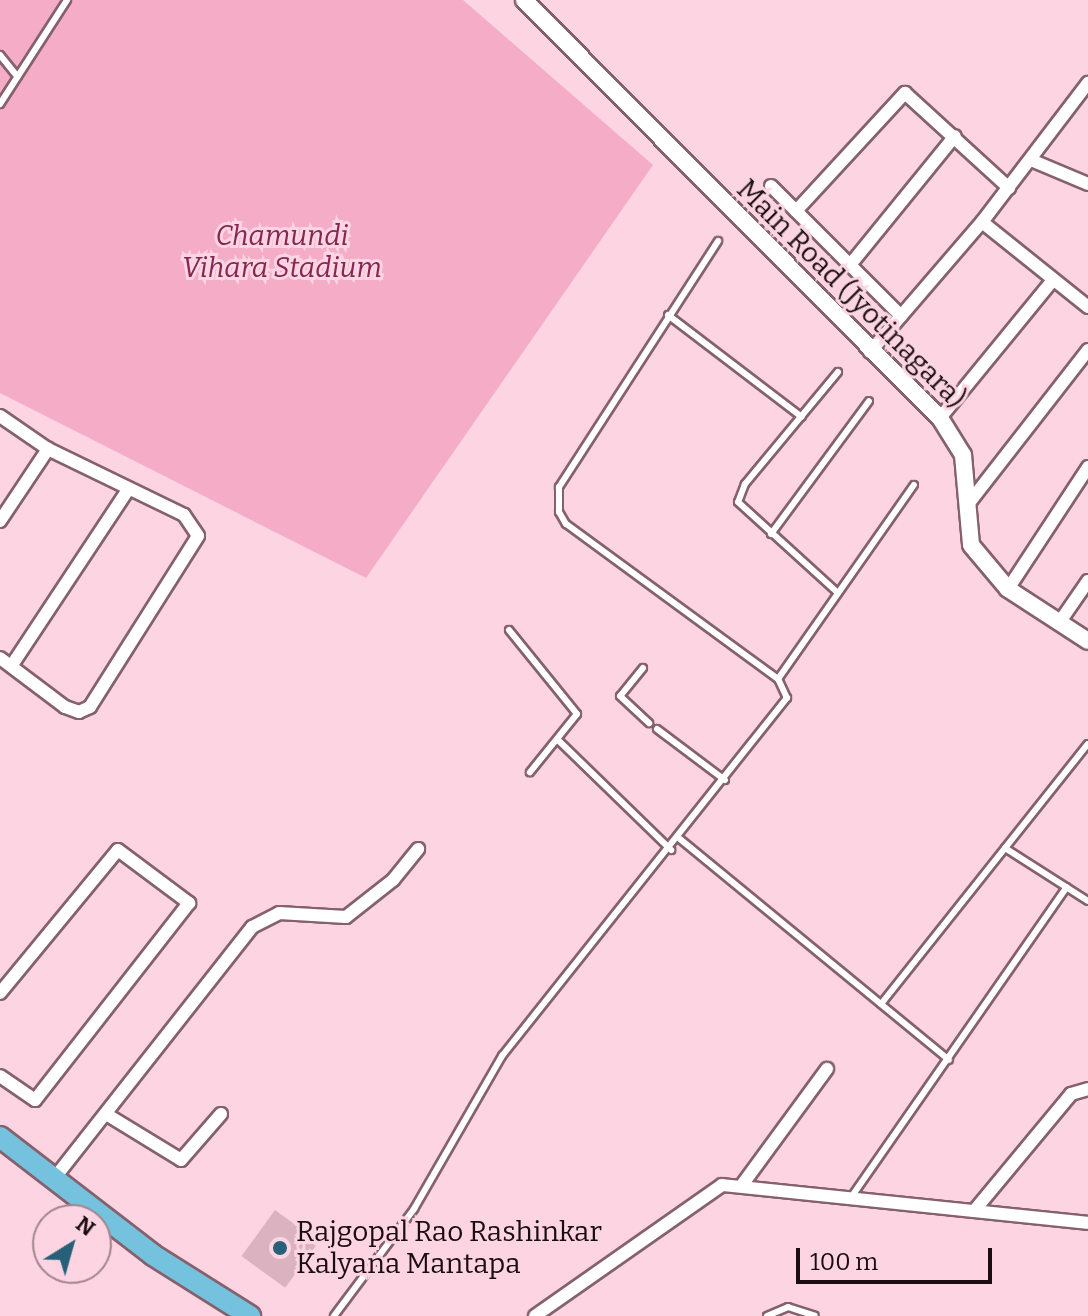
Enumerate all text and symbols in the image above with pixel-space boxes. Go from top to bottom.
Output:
street label: Main Road (Jyotinagara) [730,173,972,415]
park label: Chamundi Vihara Stadium [182,219,382,285]
north arrow [32,1204,112,1284]
text: N [71,1210,100,1242]
place label: Rajgopal Rao Rashinkar Kalyana Mantapa [296,1215,602,1281]
scale bar [800,1232,996,1282]
marker: Rajgopal Rao Rashinkar Kalyana Mantapa [271,1239,289,1257]
text: 100 m [810,1248,878,1276]

